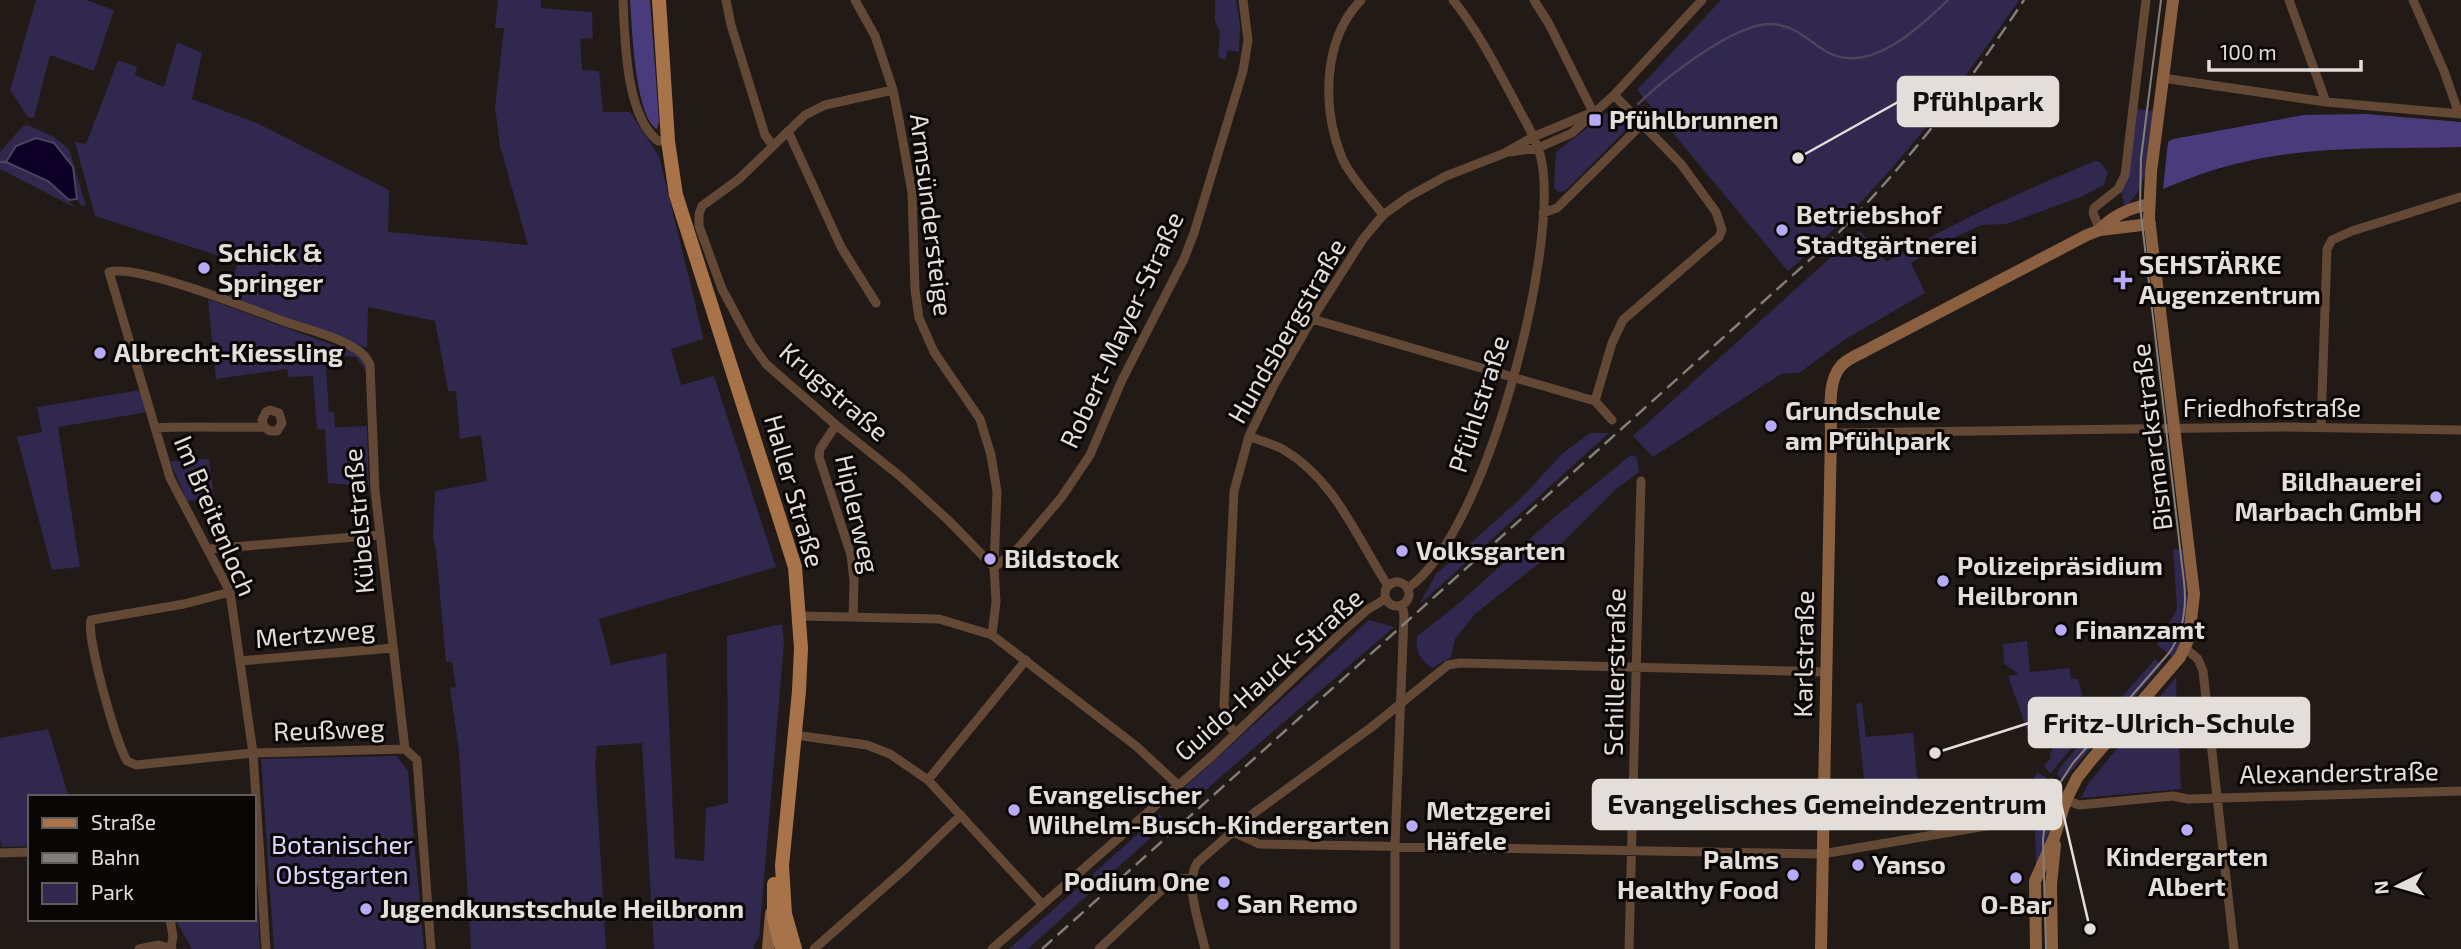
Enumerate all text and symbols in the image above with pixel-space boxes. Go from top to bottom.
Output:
scale bar [2209,28,2361,72]
text: 100 m [2220,39,2277,64]
callout: Pfühlpark [1898,77,2058,126]
text: Pfühlpark [1912,83,2044,117]
place label: Pfühlbrunnen [1609,103,1779,134]
street label: Armsündersteige [905,112,960,318]
marker: Pfühlbrunnen [1587,112,1603,128]
place label: Betriebshof Stadtgärtnerei [1796,198,1977,259]
street label: Robert-Mayer-Straße [1052,206,1189,452]
marker: Betriebshof Stadtgärtnerei [1774,222,1790,238]
street label: Hundsbergstraße [1220,232,1351,428]
place label: Schick & Springer [218,236,323,297]
place label: SEHSTÄRKE Augenzentrum [2139,248,2321,309]
marker: Schick & Springer [196,260,212,276]
marker: SEHSTÄRKE Augenzentrum [2113,270,2133,290]
street label: Pfühlstraße [1441,331,1514,476]
street label: Krugstraße [774,335,896,447]
place label: Albrecht-Kiessling [114,336,343,367]
street label: Bismarckstraße [2124,342,2177,532]
marker: Albrecht-Kiessling [92,345,108,361]
street label: Friedhofstraße [2183,391,2361,422]
place label: Grundschule am Pfühlpark [1785,394,1951,455]
street label: Haller Straße [759,411,832,570]
marker: Grundschule am Pfühlpark [1763,418,1779,434]
street label: Im Breitenloch [169,431,264,600]
street label: Kübelstraße [336,447,379,595]
street label: Hiplerweg [830,451,887,576]
place label: Bildhauerei Marbach GmbH [2234,465,2422,526]
marker: Bildhauerei Marbach GmbH [2428,489,2444,505]
place label: Volksgarten [1416,534,1566,565]
place label: Bildstock [1004,542,1120,573]
marker: Volksgarten [1394,543,1410,559]
place label: Polizeipräsidium Heilbronn [1957,549,2163,610]
marker: Bildstock [982,551,998,567]
marker: Polizeipräsidium Heilbronn [1935,573,1951,589]
street label: Guido-Hauck-Straße [1167,581,1369,767]
street label: Schillerstraße [1597,588,1630,756]
street label: Karlstraße [1786,590,1819,718]
street label: Mertzweg [254,612,376,653]
place label: Finanzamt [2075,613,2205,644]
marker: Finanzamt [2053,622,2069,638]
callout: Fritz-Ulrich-Schule [2029,698,2309,747]
text: Fritz-Ulrich-Schule [2043,705,2295,739]
street label: Reußweg [273,711,385,746]
street label: Alexanderstraße [2239,754,2439,789]
place label: Evangelischer Wilhelm-Busch-Kindergarten [1028,778,1389,839]
callout: Evangelisches Gemeindezentrum [1593,780,2061,829]
text: Evangelisches Gemeindezentrum [1607,786,2047,820]
place label: Metzgerei Häfele [1426,794,1551,855]
legend [28,795,256,921]
marker: Evangelischer Wilhelm-Busch-Kindergarten [1006,802,1022,818]
text: Straße [91,809,156,834]
marker: Metzgerei Häfele [1404,818,1420,834]
marker: Kindergarten Albert [2179,822,2195,838]
park label: Botanischer Obstgarten [271,828,413,889]
place label: Kindergarten Albert [2106,840,2268,901]
place label: Palms Healthy Food [1617,843,1779,905]
text: Bahn [91,844,140,869]
place label: Yanso [1872,848,1946,879]
north arrow [2363,851,2433,921]
marker: Yanso [1850,857,1866,873]
place label: Podium One [1064,865,1210,896]
marker: Palms Healthy Food [1785,867,1801,883]
marker: O-Bar [2008,870,2024,886]
marker: Podium One [1216,874,1232,890]
text: Park [91,879,134,904]
text: N [2369,880,2393,895]
place label: San Remo [1237,887,1358,918]
place label: O-Bar [1980,888,2052,919]
place label: Jugendkunstschule Heilbronn [380,892,744,923]
marker: San Remo [1215,896,1231,912]
marker: Jugendkunstschule Heilbronn [358,901,374,917]

